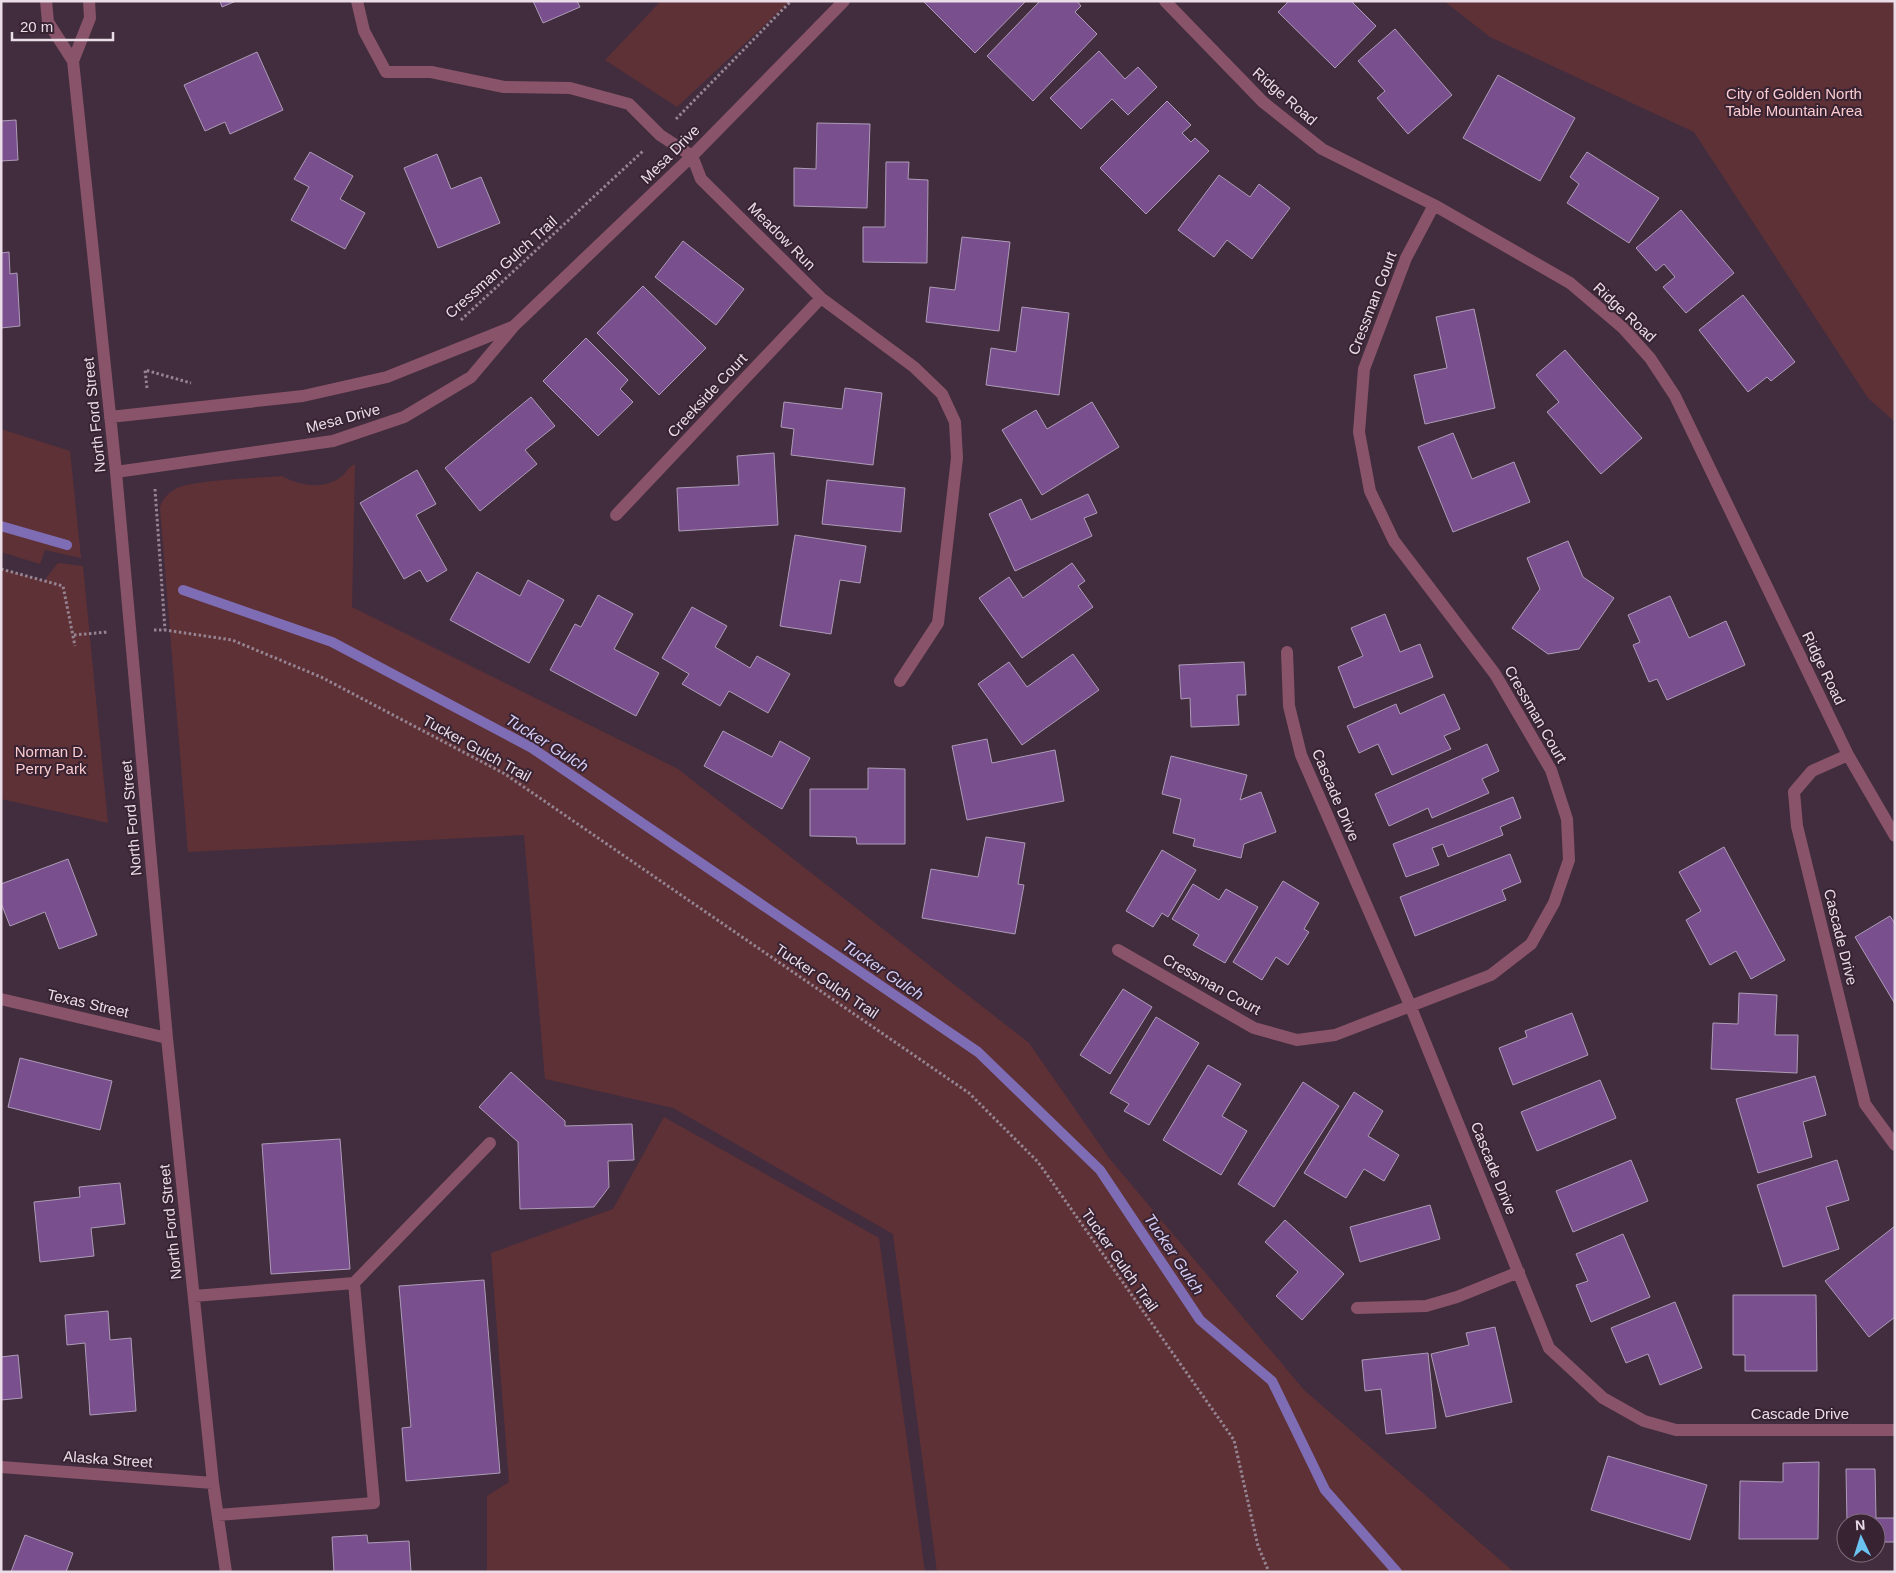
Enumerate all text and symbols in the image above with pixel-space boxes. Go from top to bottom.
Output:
scale bar [12,10,114,42]
text: 20 m [20,18,53,35]
street label: Ridge Road [1250,64,1320,128]
park label: City of Golden North Table Mountain Area [1726,85,1863,119]
street label: Mesa Drive [637,121,703,187]
street label: Meadow Run [745,199,819,273]
street label: Cressman Gulch Trail [442,212,560,322]
street label: Cressman Court [1344,248,1400,357]
street label: Ridge Road [1590,279,1660,345]
street label: Creekside Court [664,349,751,440]
street label: North Ford Street [79,356,109,474]
street label: Mesa Drive [304,400,382,436]
street label: Ridge Road [1799,629,1849,707]
street label: Cressman Court [1501,662,1571,766]
street label: Tucker Gulch Trail [420,711,534,785]
water label: Tucker Gulch [503,711,591,775]
park label: Norman D. Perry Park [15,743,87,777]
street label: Cascade Drive [1309,746,1363,844]
street label: North Ford Street [117,759,145,876]
street label: Cascade Drive [1821,887,1861,987]
water label: Tucker Gulch [839,937,927,1003]
street label: Tucker Gulch Trail [772,940,882,1022]
street label: Cressman Court [1160,950,1265,1018]
street label: Texas Street [45,985,131,1021]
street label: Cascade Drive [1468,1119,1520,1217]
street label: North Ford Street [155,1163,185,1281]
street label: Tucker Gulch Trail [1078,1206,1162,1314]
water label: Tucker Gulch [1141,1210,1207,1298]
street label: Cascade Drive [1751,1405,1849,1422]
street label: Alaska Street [63,1447,154,1471]
north arrow [1836,1513,1886,1563]
text: N [1854,1517,1866,1533]

